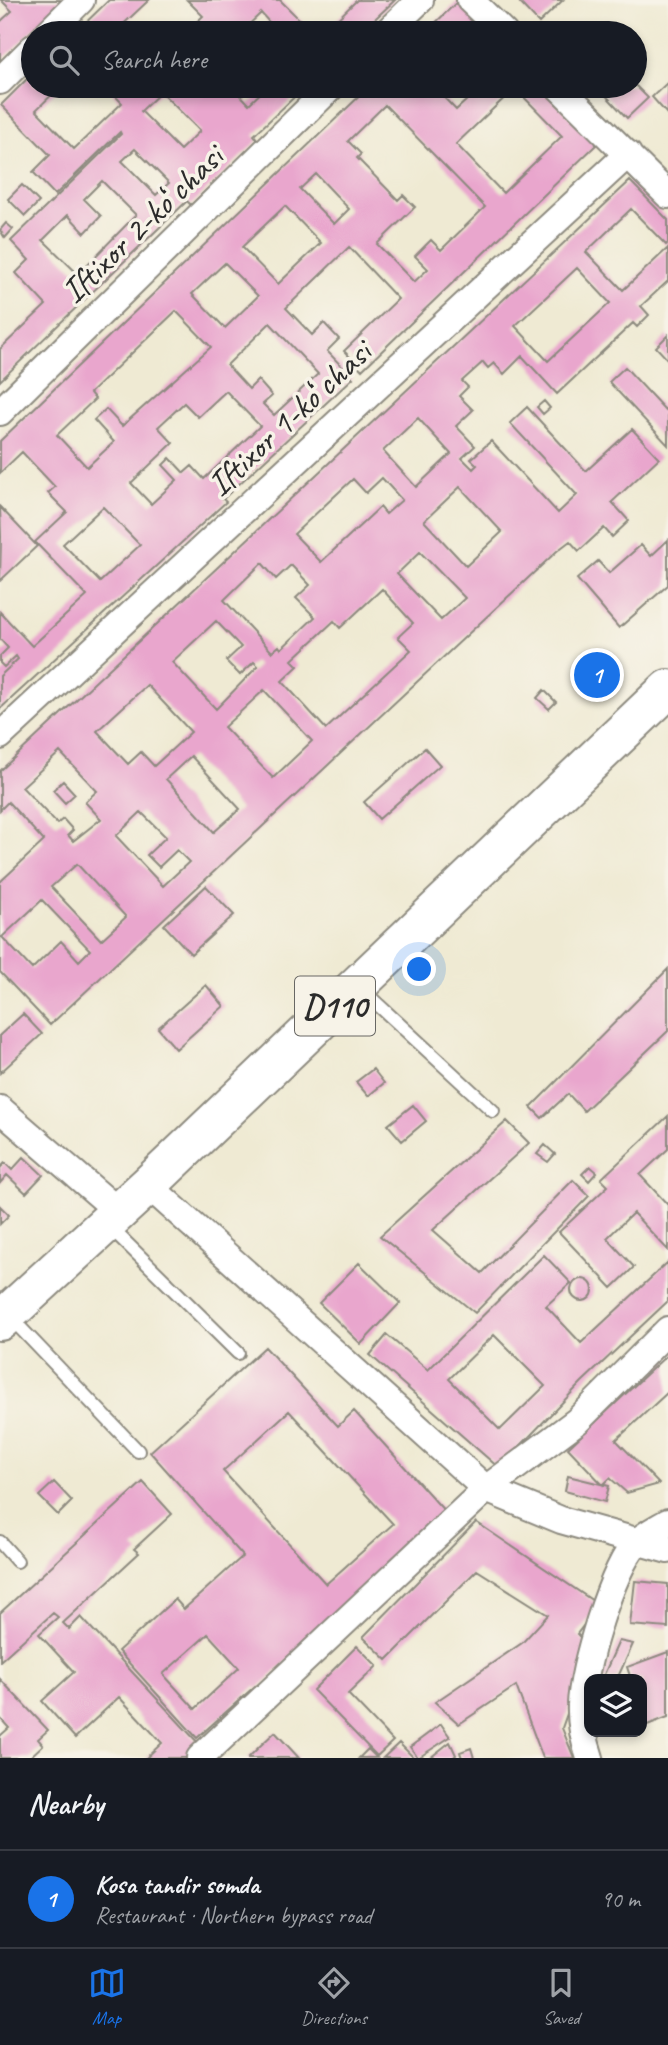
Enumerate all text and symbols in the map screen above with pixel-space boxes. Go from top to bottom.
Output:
search box [21,21,647,98]
icon: search [45,41,83,79]
text: Search here [101,43,207,76]
street label: Iftixor 2-koʻchasi [51,132,236,313]
street label: Iftixor 1-koʻchasi [197,327,384,506]
pin: 1 [574,649,620,701]
your location [402,952,436,986]
road number: D110 [295,976,375,1036]
map controls [584,1674,647,1737]
button: layers [584,1674,647,1737]
text: Nearby [28,1785,104,1823]
text: Kosa tandir somda [95,1868,260,1901]
text: 1 [46,1885,56,1914]
text: 90 m [601,1885,640,1914]
text: Restaurant · Northern bypass road [95,1901,372,1930]
tab: Map [88,1964,126,2030]
tab: Directions [301,1964,367,2030]
tab: Saved [542,1964,580,2030]

